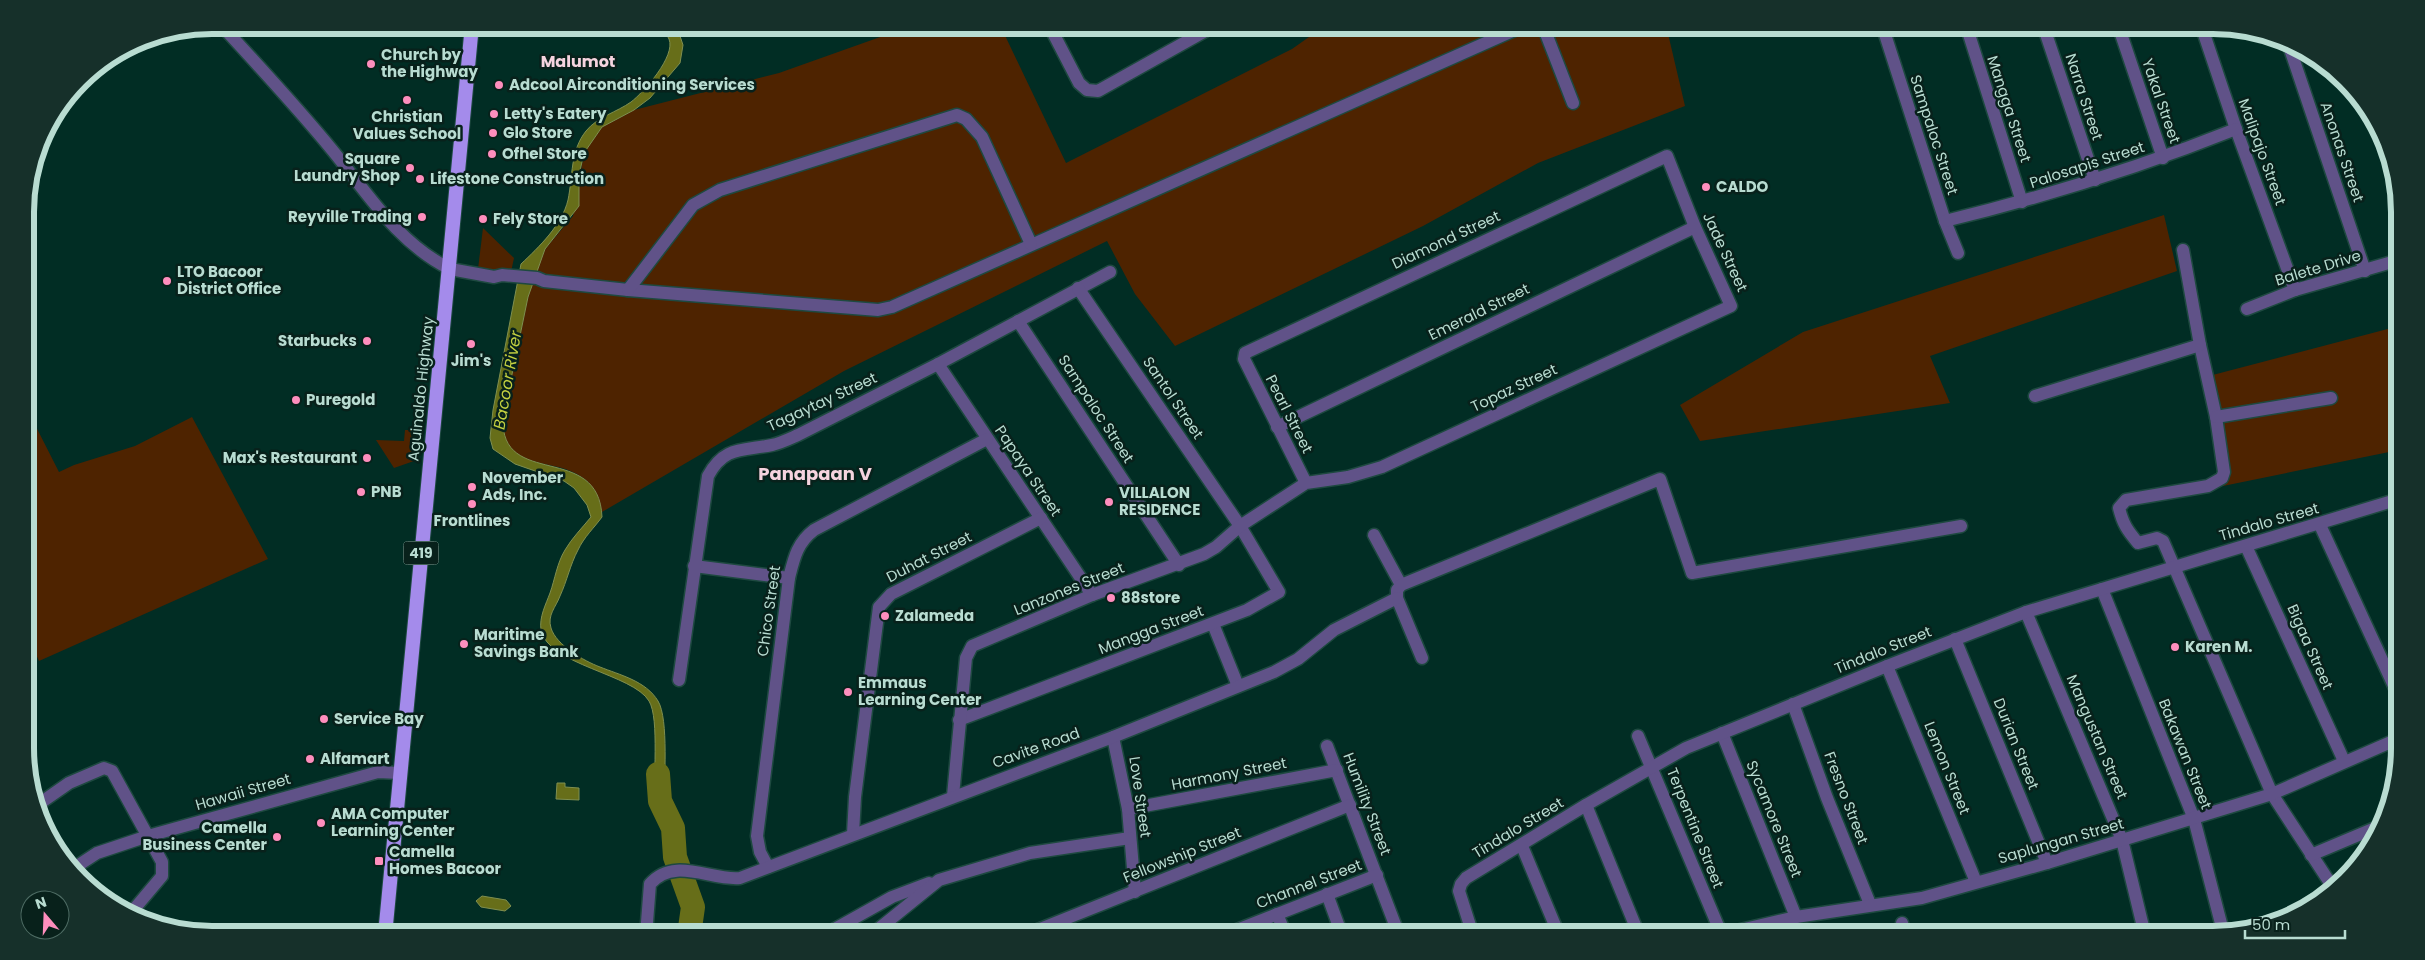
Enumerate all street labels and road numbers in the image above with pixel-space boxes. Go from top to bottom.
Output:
street label: Narra Street [2061,51,2108,143]
street label: Mangga Street [1982,53,2037,165]
street label: Yakal Street [2137,56,2186,146]
street label: Sampaloc Street [1905,72,1964,198]
street label: Malipajo Street [2233,96,2291,208]
street label: Anonas Street [2315,99,2369,205]
street label: Palosapis Street [2027,136,2147,193]
street label: Diamond Street [1388,205,1503,274]
street label: Jade Street [1698,209,1753,295]
street label: Balete Drive [2272,245,2363,291]
street label: Emerald Street [1425,278,1533,345]
street label: Aguinaldo Highway [402,315,439,462]
street label: Sampaloc Street [1054,351,1139,467]
street label: Santol Street [1138,352,1209,443]
street label: Topaz Street [1467,358,1560,417]
street label: Tagaytay Street [763,367,880,436]
street label: Pearl Street [1261,371,1318,457]
street label: Papaya Street [990,421,1067,520]
street label: Tindalo Street [2217,497,2321,546]
street label: Duhat Street [882,526,975,587]
road number: 419 [404,542,438,564]
street label: Lanzones Street [1010,557,1127,620]
street label: Chico Street [752,564,785,658]
street label: Mangga Street [1095,600,1206,659]
street label: Bigaa Street [2282,601,2339,693]
street label: Tindalo Street [1831,621,1934,679]
street label: Mangustan Street [2062,671,2133,802]
street label: Durian Street [1989,695,2044,793]
street label: Bakawan Street [2154,696,2217,812]
street label: Lemon Street [1919,718,1976,817]
street label: Cavite Road [989,722,1082,773]
street label: Humility Street [1338,749,1397,858]
street label: Fresno Street [1819,749,1874,847]
street label: Harmony Street [1169,752,1288,795]
street label: Love Street [1124,755,1157,839]
street label: Sycamore Street [1741,757,1807,880]
street label: Terpentine Street [1662,765,1729,891]
street label: Hawaii Street [193,768,293,815]
street label: Tindalo Street [1468,792,1567,863]
street label: Saplungan Street [1996,813,2126,868]
street label: Fellowship Street [1120,821,1244,888]
street label: Channel Street [1253,854,1365,913]

